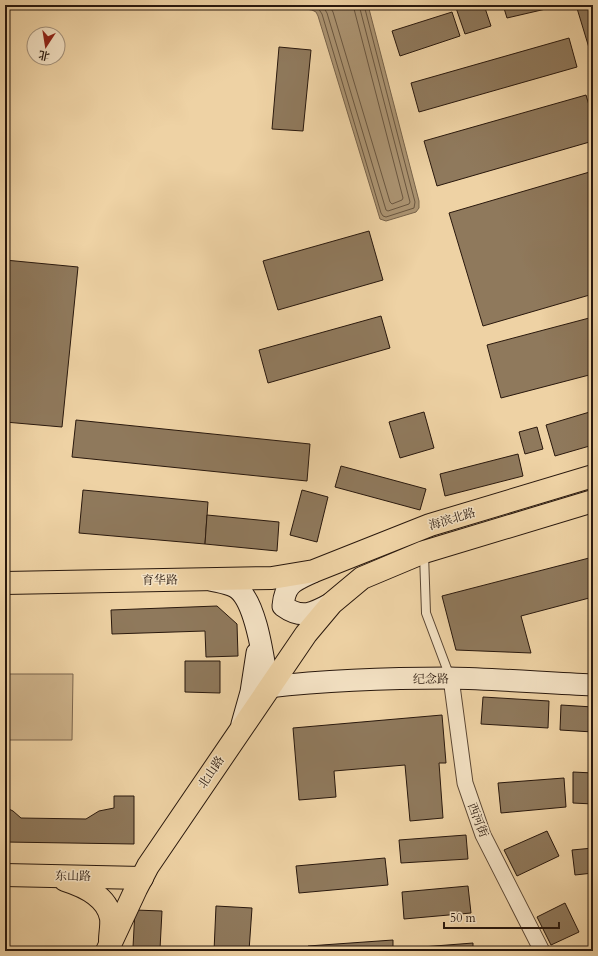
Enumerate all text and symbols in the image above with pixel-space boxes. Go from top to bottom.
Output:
north arrow [26,26,66,66]
text: 北 [37,47,51,64]
street label: 海滨北路 [427,504,477,534]
street label: 育华路 [142,572,178,588]
street label: 纪念路 [413,671,449,687]
street label: 北山路 [194,753,228,791]
street label: 西河街 [464,800,492,841]
street label: 东山路 [55,868,91,884]
scale bar [444,904,559,930]
text: 50 m [450,910,477,926]

